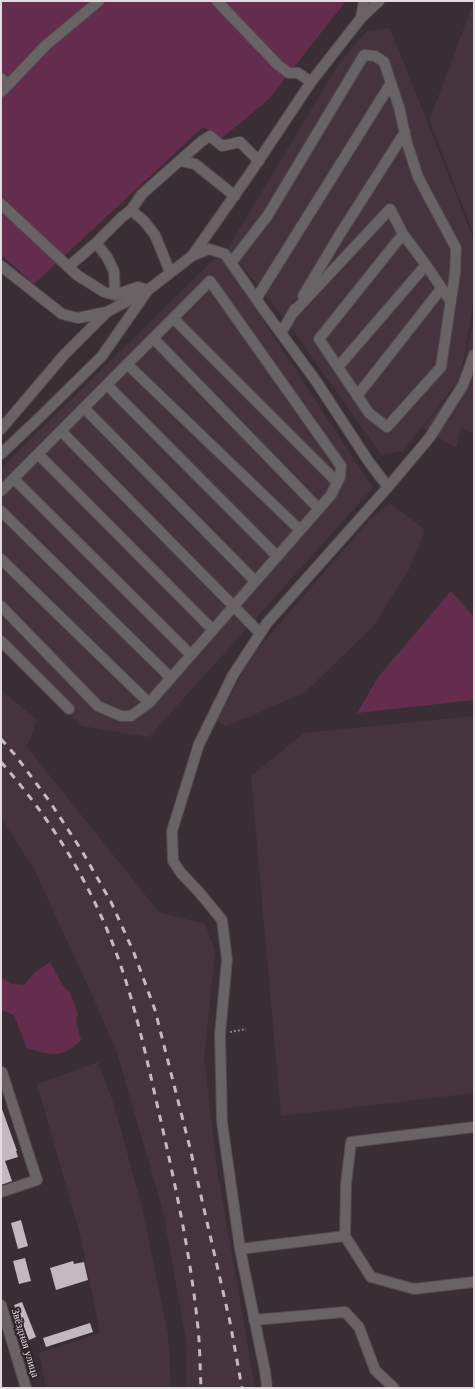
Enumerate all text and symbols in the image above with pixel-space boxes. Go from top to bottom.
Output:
street label: Звёздная улица [8,1307,42,1379]

